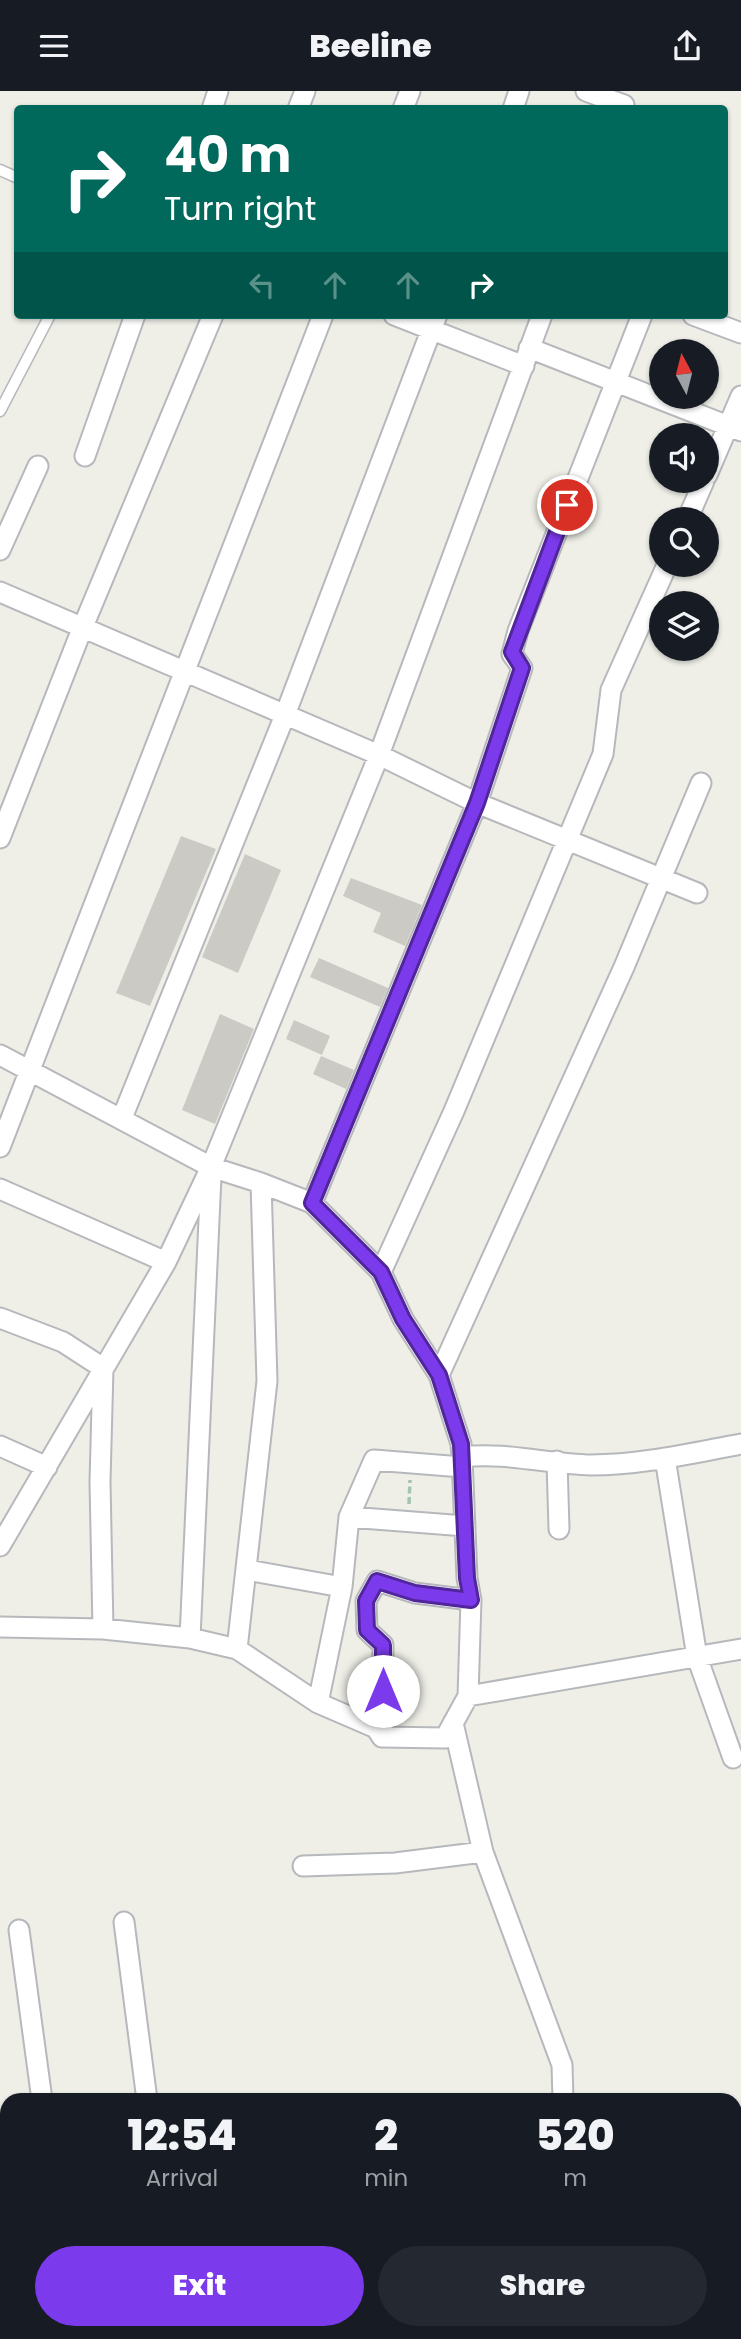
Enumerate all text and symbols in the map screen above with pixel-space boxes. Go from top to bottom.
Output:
text: Beeline [309,23,432,68]
icon: menu [35,27,73,65]
icon: share [668,27,706,65]
text: 40 m [164,121,291,189]
icon: right [49,133,140,224]
text: Turn right [164,186,316,231]
icon: left [243,266,281,304]
icon: ahead [316,266,354,304]
icon: ahead [389,266,427,304]
icon: right [462,266,500,304]
north arrow [649,339,719,409]
map controls [649,339,719,661]
button: sound [649,423,719,493]
pin [537,475,597,535]
icon: arrive [548,486,586,524]
button: search [649,507,719,577]
button: layers [649,591,719,661]
position arrow [346,1654,420,1728]
text: 12:54 [127,2106,237,2165]
text: 2 [374,2106,398,2165]
text: 520 [536,2106,615,2165]
text: Arrival [146,2162,218,2194]
text: min [364,2162,408,2194]
text: m [563,2162,587,2194]
button: Exit [35,2246,364,2326]
button: Share [378,2246,707,2326]

